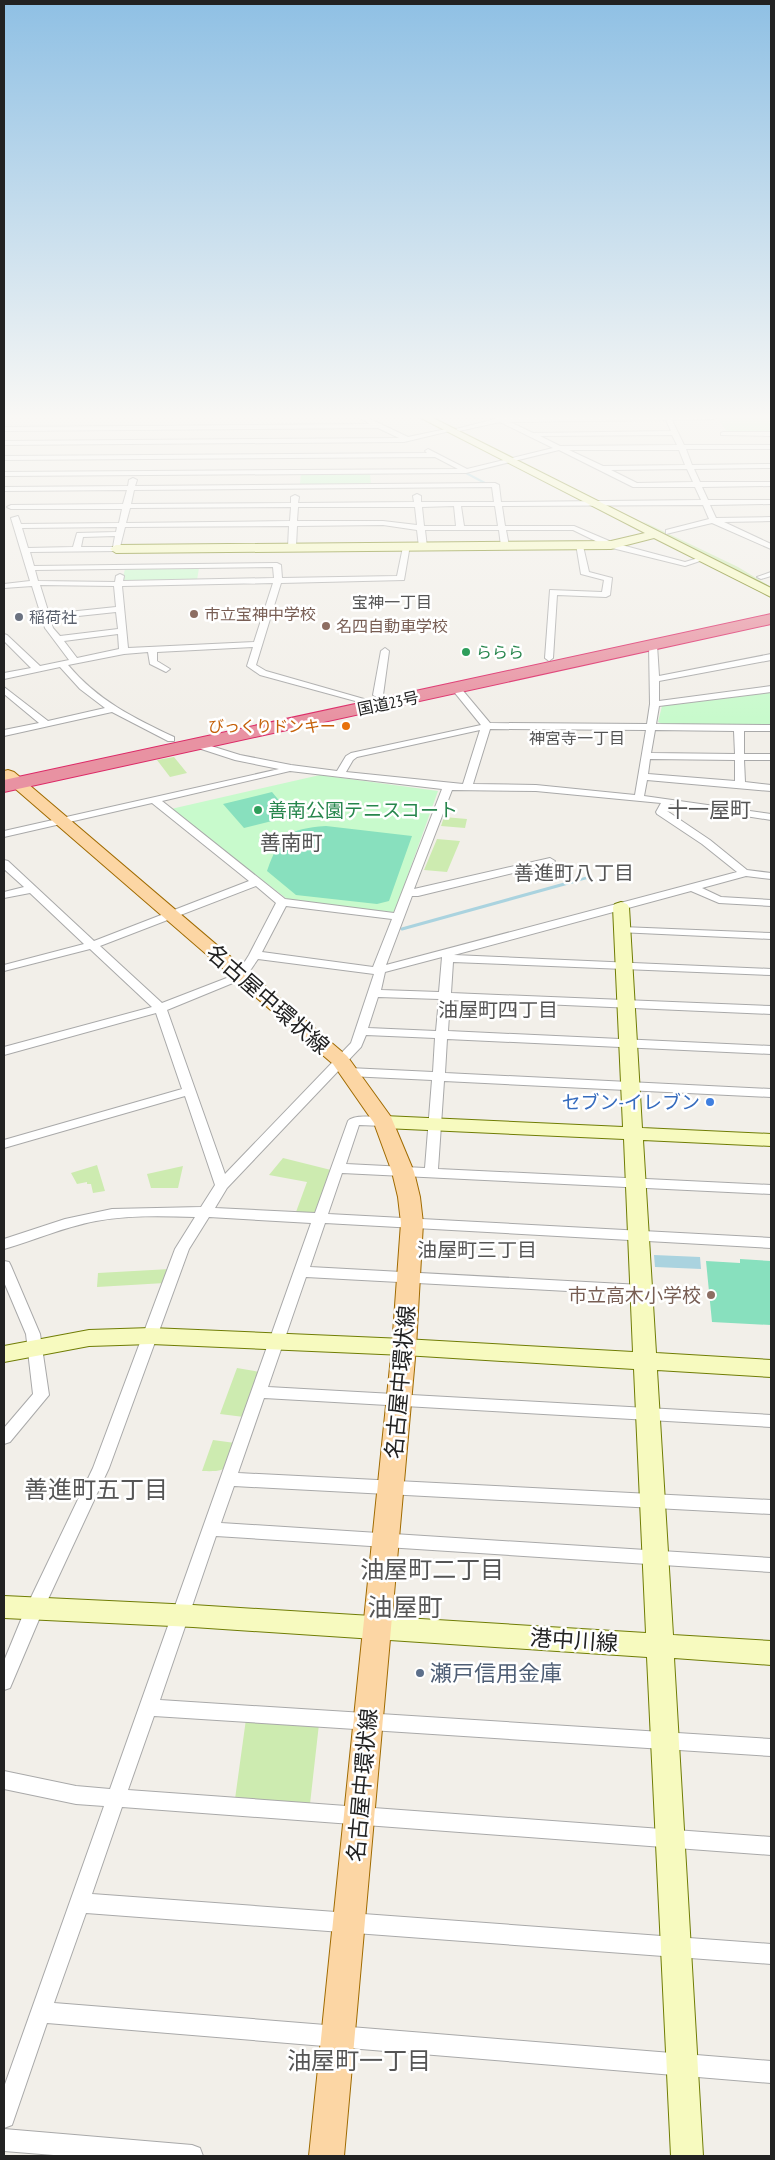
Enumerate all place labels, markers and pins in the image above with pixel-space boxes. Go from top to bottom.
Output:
place label: 市立宝神中学校 [204,604,316,624]
place label: 稲荷社 [29,607,77,627]
marker: 市立宝神中学校 [188,608,200,620]
marker: 稲荷社 [13,611,25,623]
place label: 名四自動車学校 [336,616,448,636]
marker: 名四自動車学校 [320,620,332,632]
place label: ららら [476,642,524,662]
marker: ららら [460,646,472,658]
place label: びっくりドンキー [208,716,336,736]
marker: びっくりドンキー [340,720,352,732]
place label: 善南公園テニスコート [268,798,458,822]
marker: 善南公園テニスコート [252,804,264,816]
place label: セブン-イレブン [561,1090,700,1114]
marker: セブン-イレブン [704,1096,716,1108]
place label: 市立高木小学校 [568,1283,701,1307]
marker: 市立高木小学校 [705,1289,717,1301]
place label: 瀬戸信用金庫 [430,1659,562,1687]
marker: 瀬戸信用金庫 [414,1667,426,1679]

